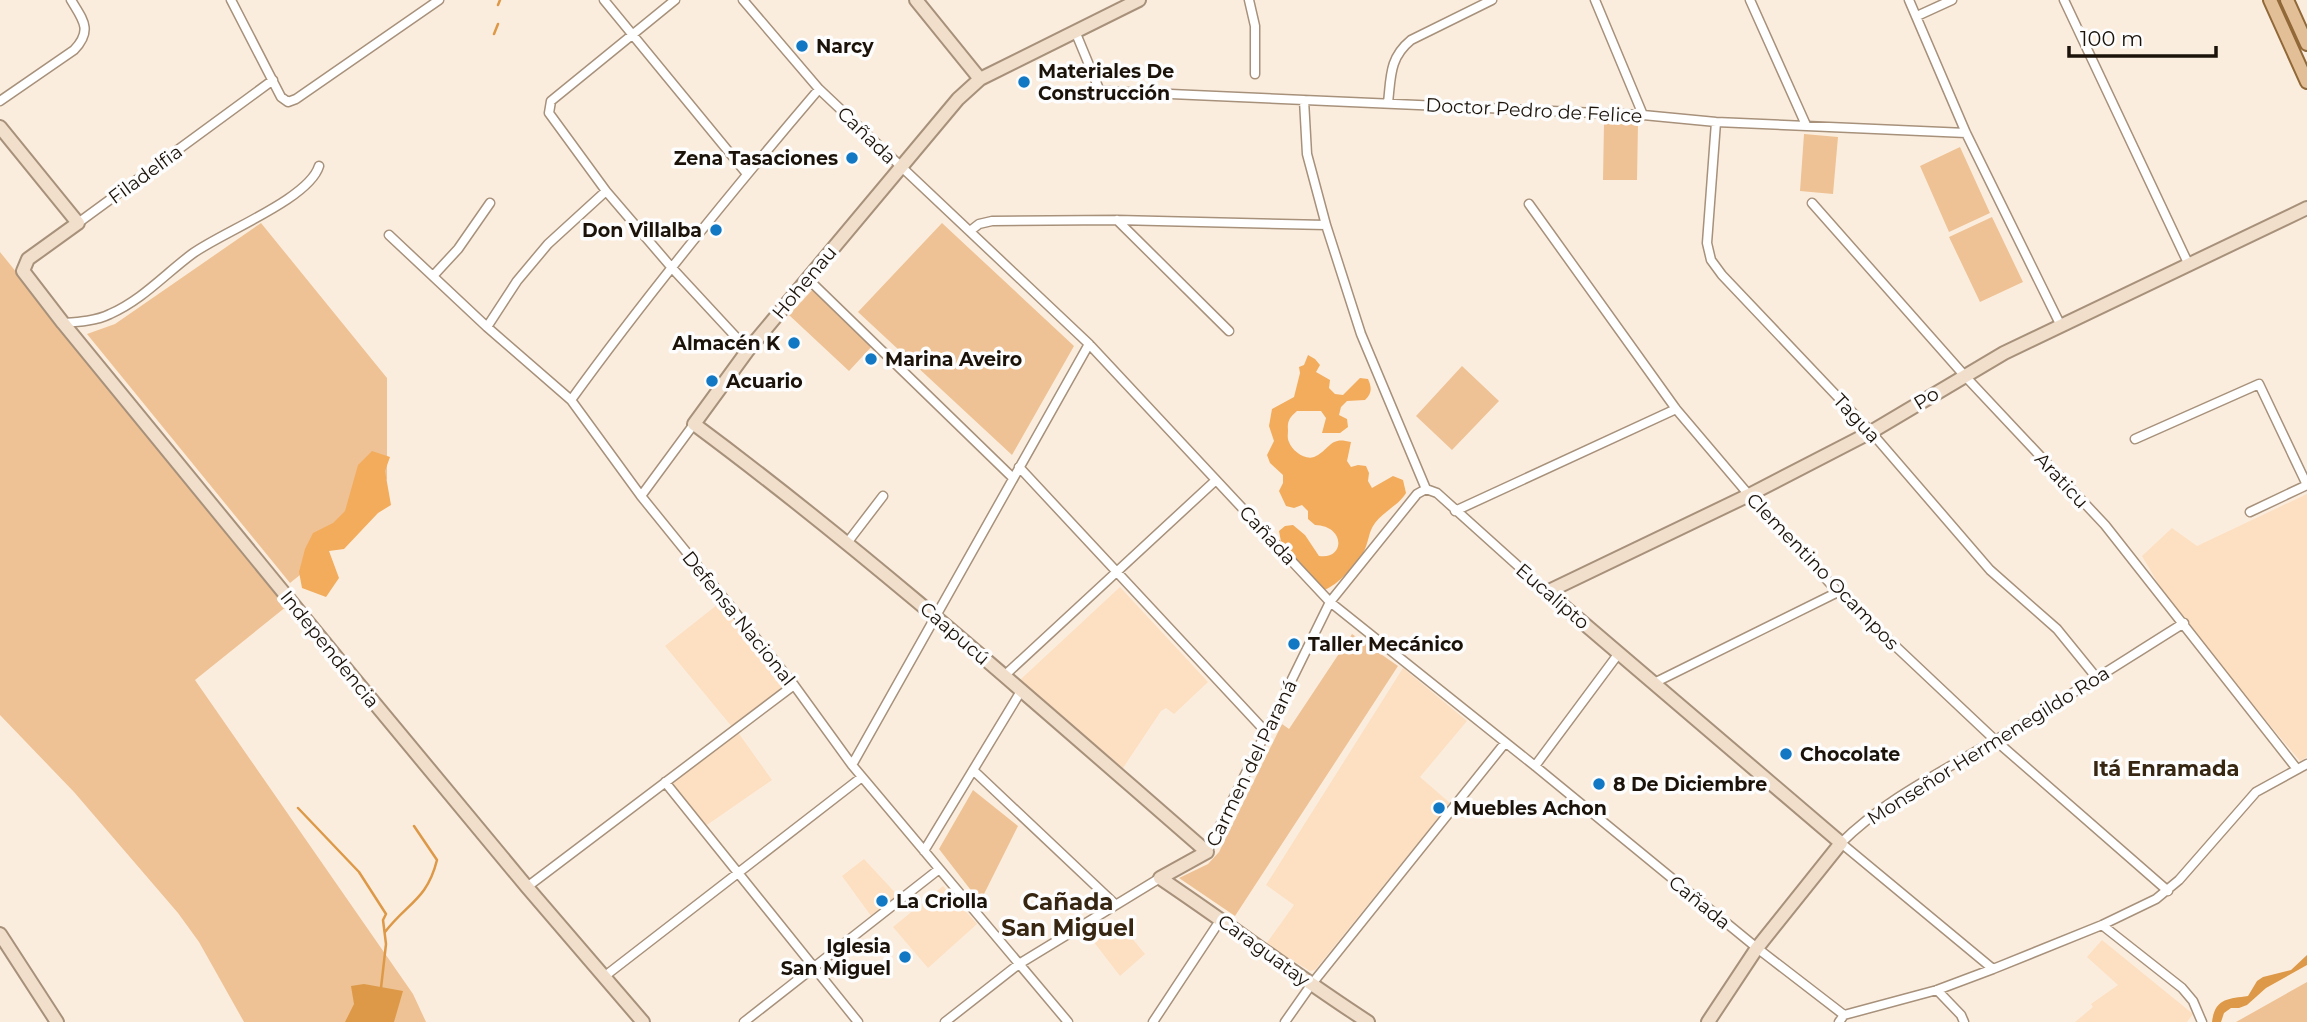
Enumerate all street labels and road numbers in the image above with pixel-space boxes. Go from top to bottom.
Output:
street label: Doctor Pedro de Felice [1425,93,1643,128]
street label: Cañada [833,102,901,169]
street label: Filadelfia [104,140,187,209]
street label: Hohenau [767,241,842,324]
street label: Po [1909,382,1943,415]
street label: Tagua [1828,389,1885,448]
street label: Araticu [2030,448,2093,513]
street label: Clementino Ocampos [1742,488,1904,655]
street label: Cañada [1234,501,1301,570]
street label: Defensa Nacional [677,546,800,690]
street label: Eucalipto [1511,558,1594,635]
street label: Independencia [275,586,384,713]
street label: Caapucú [915,597,994,670]
street label: Monseñor Hermenegildo Roa [1863,661,2114,830]
street label: Carmen del Paraná [1201,676,1302,850]
street label: Cañada [1664,871,1735,934]
street label: Caraguatay [1213,909,1315,992]

